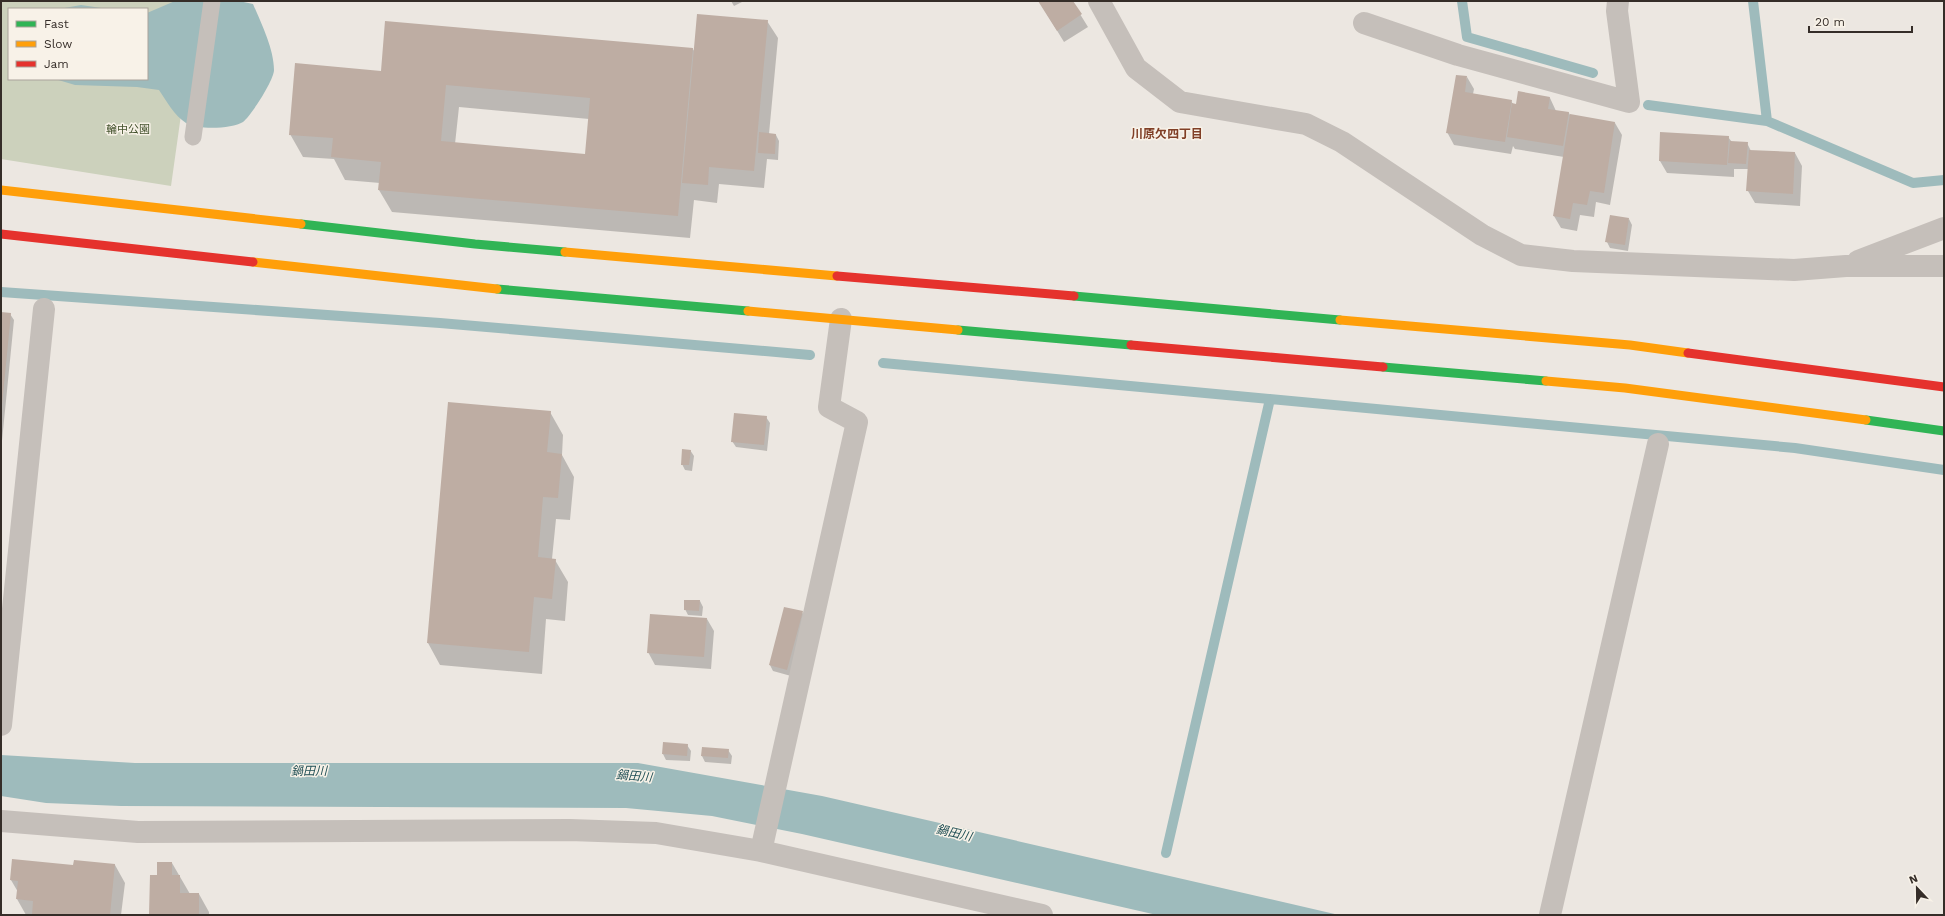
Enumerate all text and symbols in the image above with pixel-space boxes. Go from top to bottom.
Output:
legend [8,8,148,80]
scale bar [1809,8,1912,34]
text: 20 m [1815,15,1845,29]
text: Fast [44,17,69,31]
text: Slow [44,37,72,51]
text: Jam [44,57,69,71]
park label: 輪中公園 [106,123,150,136]
district label: 川原欠四丁目 [1131,127,1203,141]
water label: 鍋田川 [291,764,329,778]
water label: 鍋田川 [615,767,655,785]
water label: 鍋田川 [935,822,975,844]
north arrow [1897,868,1937,908]
text: N [1907,872,1920,887]

